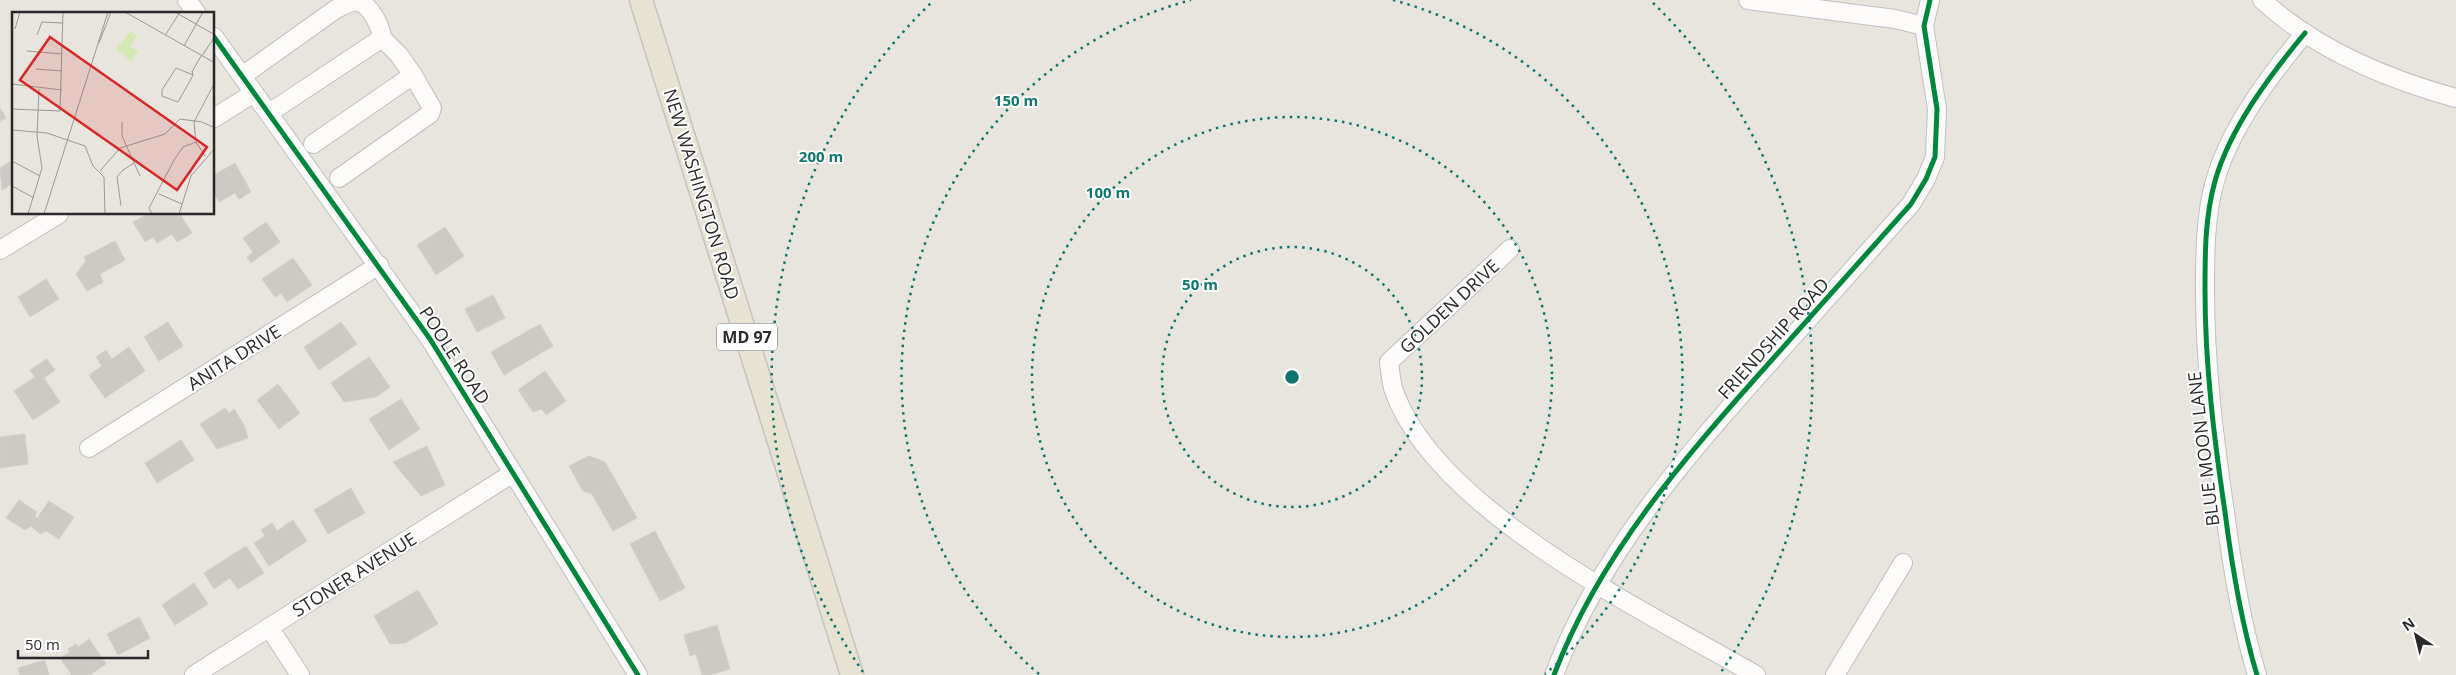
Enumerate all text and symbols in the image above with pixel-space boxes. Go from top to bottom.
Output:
inset map [12,12,215,215]
street label: NEW WASHINGTON ROAD [658,86,746,302]
text: 150 m [994,90,1038,110]
text: 200 m [799,146,843,166]
text: 100 m [1086,182,1130,202]
street label: GOLDEN DRIVE [1394,254,1504,358]
street label: FRIENDSHIP ROAD [1712,272,1834,404]
text: 50 m [1182,274,1218,294]
street label: POOLE ROAD [414,301,496,409]
street label: ANITA DRIVE [183,319,285,395]
road number: MD 97 [717,324,777,351]
centre of rings [1283,368,1301,386]
street label: BLUE MOON LANE [2182,370,2224,528]
street label: STONER AVENUE [287,526,421,622]
north arrow [2391,610,2441,660]
text: N [2398,613,2418,635]
scale bar [18,628,148,660]
text: 50 m [25,634,60,654]

